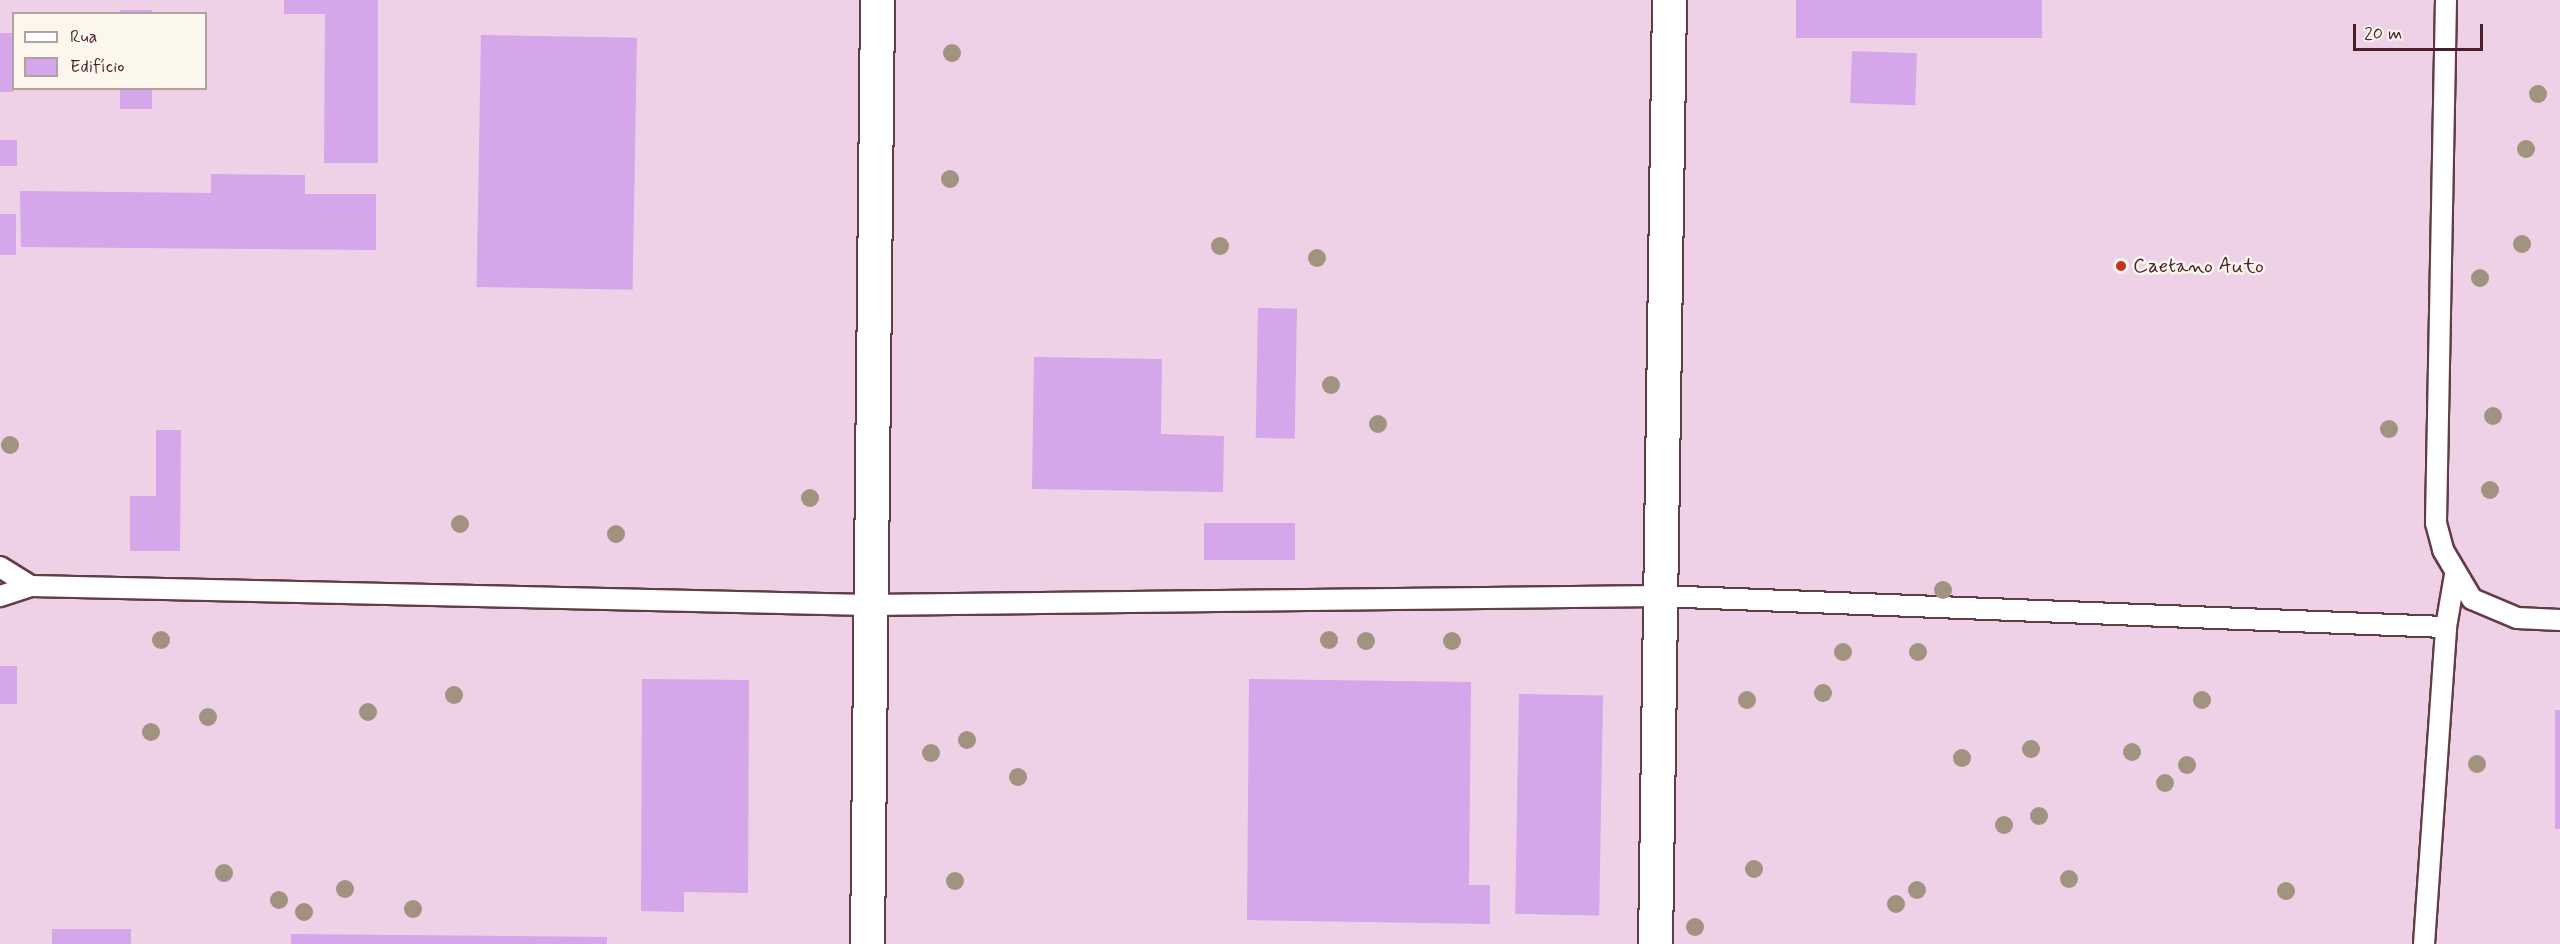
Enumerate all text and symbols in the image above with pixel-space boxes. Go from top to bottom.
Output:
legend [12,12,207,90]
scale bar [2356,12,2486,50]
text: 20 m [2364,22,2402,46]
text: Rua [70,25,97,49]
text: Edifício [70,55,125,79]
place label: Caetano Auto [2133,253,2259,279]
marker: Caetano Auto [2114,259,2128,273]

